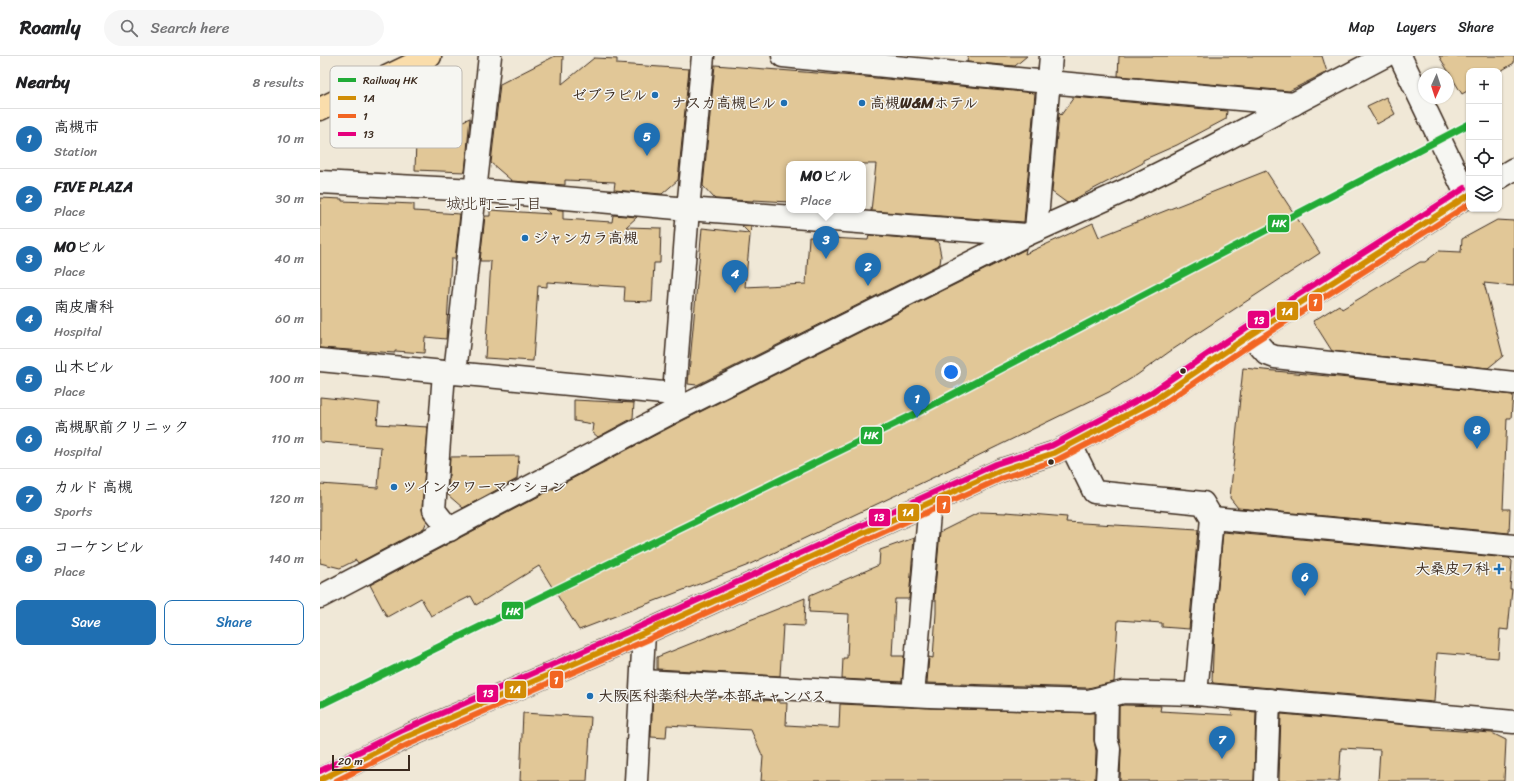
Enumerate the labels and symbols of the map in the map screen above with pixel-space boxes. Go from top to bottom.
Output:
legend [330,66,462,148]
north arrow [1418,68,1454,104]
text: Railway HK [363,71,418,90]
place label: ゼブラビル [572,82,647,108]
text: 1A [363,89,375,108]
marker: ゼブラビル [650,90,660,100]
place label: ナスカ高槻ビル [672,90,776,116]
place label: 高槻W&Mホテル [870,90,978,116]
marker: ナスカ高槻ビル [779,98,789,108]
marker: 高槻W&Mホテル [857,98,867,108]
text: 1 [363,107,368,126]
pin: 5 [634,123,660,156]
text: 13 [363,125,374,144]
district label: 城北町二丁目 [446,189,542,218]
line badge: HK [1267,214,1290,233]
text: HK [1271,214,1288,233]
place label: ジャンカラ高槻 [533,225,638,251]
pin: 3 [813,226,839,259]
marker: ジャンカラ高槻 [520,233,530,243]
pin: 2 [855,253,881,286]
pin: 4 [722,260,748,293]
line badge: 1 [1308,293,1323,312]
text: 1 [1313,293,1318,312]
line badge: 1A [1276,301,1299,321]
text: 1A [1281,302,1293,321]
line badge: 13 [1247,310,1270,329]
text: 13 [1254,311,1265,330]
your location [941,362,961,382]
unlabelled marker [1178,366,1188,376]
pin: 1 [904,385,930,418]
pin: 8 [1464,416,1490,449]
line badge: HK [860,426,883,445]
text: HK [863,426,880,445]
unlabelled marker [1046,457,1056,467]
place label: ツインタワーマンション [402,474,566,500]
marker: ツインタワーマンション [389,482,399,492]
line badge: 1 [936,495,951,514]
text: 1 [942,496,947,515]
line badge: 1A [897,503,920,522]
text: 1A [902,503,914,522]
line badge: 13 [868,508,891,527]
text: 13 [874,508,885,527]
place label: 大桑皮フ科 [1415,556,1490,582]
pin: 6 [1292,563,1318,596]
marker: 大桑皮フ科 [1493,563,1505,575]
line badge: HK [501,601,524,620]
text: HK [505,602,522,621]
line badge: 1 [549,670,564,689]
text: 1 [554,671,559,690]
line badge: 1A [504,680,527,699]
text: 1A [509,680,521,699]
place label: 大阪医科薬科大学 本部キャンパス [598,683,826,709]
line badge: 13 [476,684,499,703]
text: 13 [483,684,494,703]
marker: 大阪医科薬科大学 本部キャンパス [585,691,595,701]
pin: 7 [1209,726,1235,759]
scale bar [332,753,410,772]

